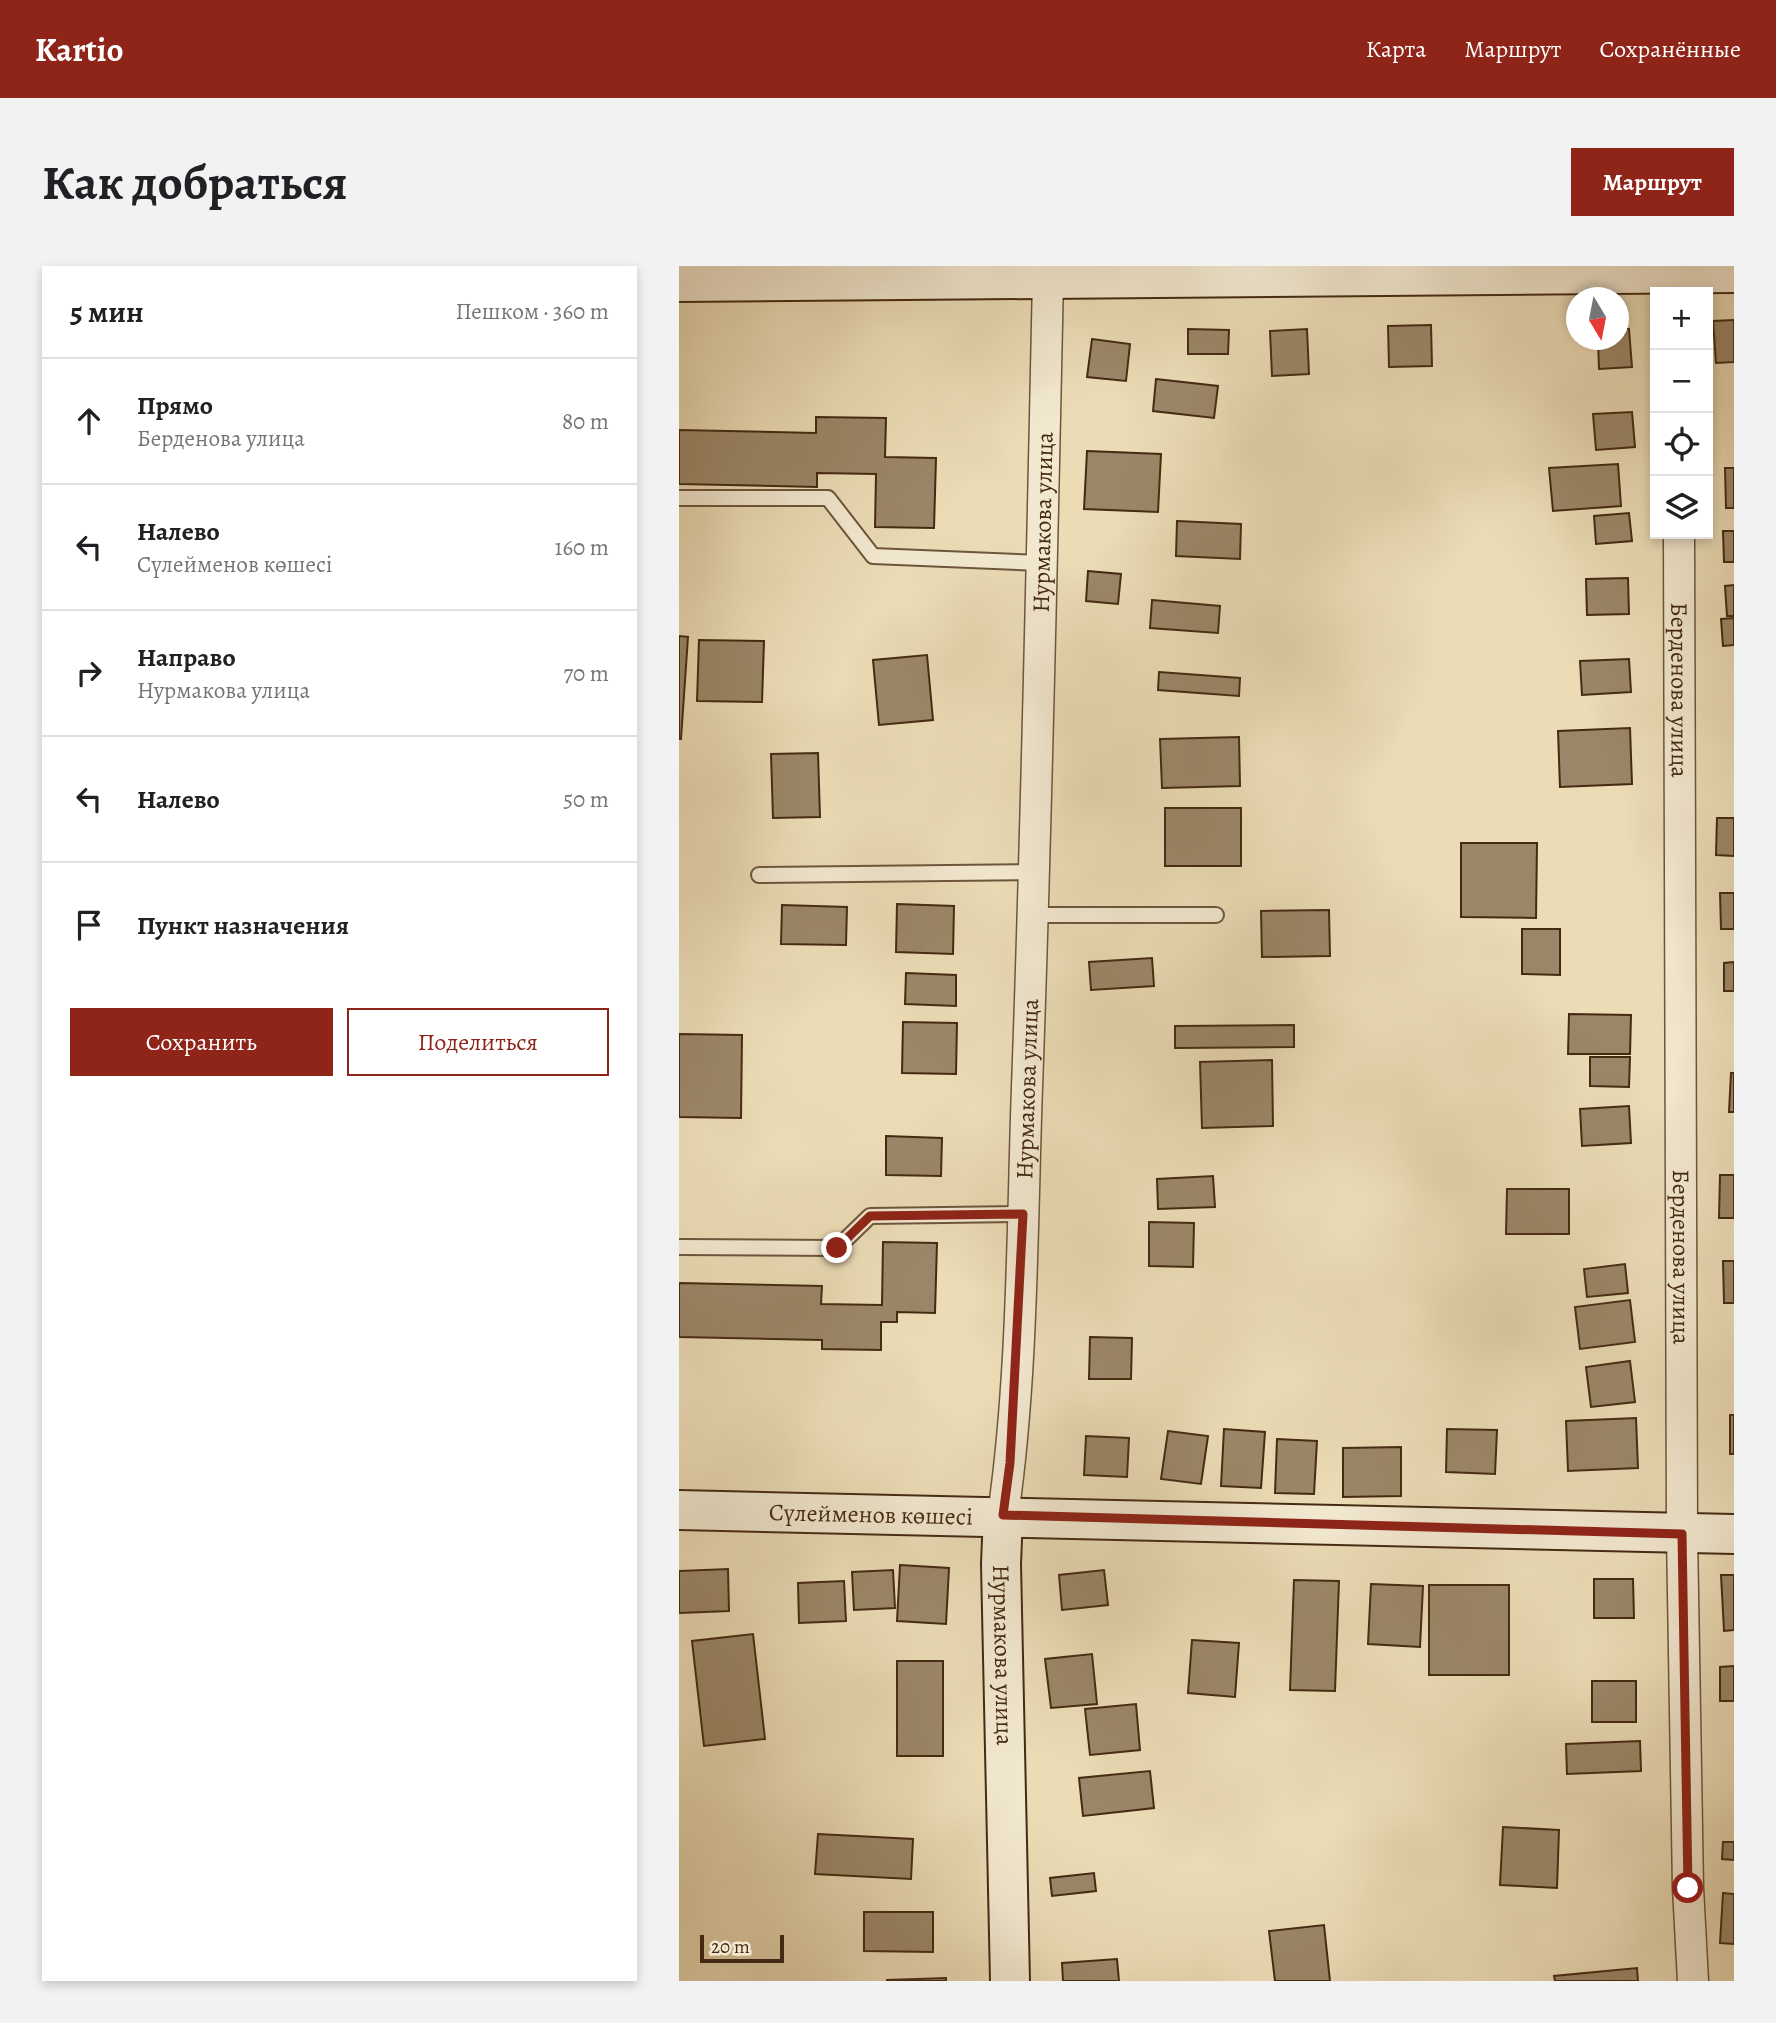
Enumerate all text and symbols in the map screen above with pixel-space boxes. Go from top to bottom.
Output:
text: Kartio [35,27,123,72]
text: Карта [1366,33,1426,65]
text: Маршрут [1464,33,1562,65]
text: Сохранённые [1600,33,1741,65]
button: Маршрут [1571,148,1734,216]
text: Как добраться [42,149,348,216]
north arrow [1566,287,1629,350]
map controls [1650,287,1713,539]
button: + [1650,287,1713,350]
text: 5 мин [70,292,144,332]
text: Пешком · 360 m [455,296,609,327]
button: − [1650,350,1713,413]
text: Прямо [137,388,213,423]
icon: ahead [70,402,108,440]
text: 80 m [562,406,609,437]
button: locate [1650,413,1713,476]
text: Берденова улица [137,423,305,454]
street label: Нурмакова улица [1025,432,1061,613]
button: layers [1650,476,1713,539]
text: Налево [137,514,220,549]
icon: left [70,528,108,566]
text: 160 m [555,532,609,563]
text: Сүлейменов көшесі [137,549,332,580]
street label: Берденова улица [1663,602,1696,778]
text: Направо [137,640,236,675]
icon: right [70,654,108,692]
text: 70 m [563,658,609,689]
text: Нурмакова улица [137,675,310,706]
icon: left [70,780,108,818]
text: Налево [137,782,220,817]
text: 50 m [563,784,609,815]
icon: arrive [70,906,108,944]
text: Пункт назначения [137,908,349,943]
street label: Нурмакова улица [1008,998,1046,1180]
button: Сохранить [70,1008,333,1076]
button: Поделиться [347,1008,609,1076]
street label: Берденова улица [1665,1169,1697,1345]
route end [821,1232,852,1263]
street label: Сүлейменов көшесі [769,1496,973,1533]
street label: Нурмакова улица [985,1564,1021,1746]
route start [1672,1872,1703,1903]
scale bar [700,1932,784,1964]
text: 20 m [711,1934,750,1960]

